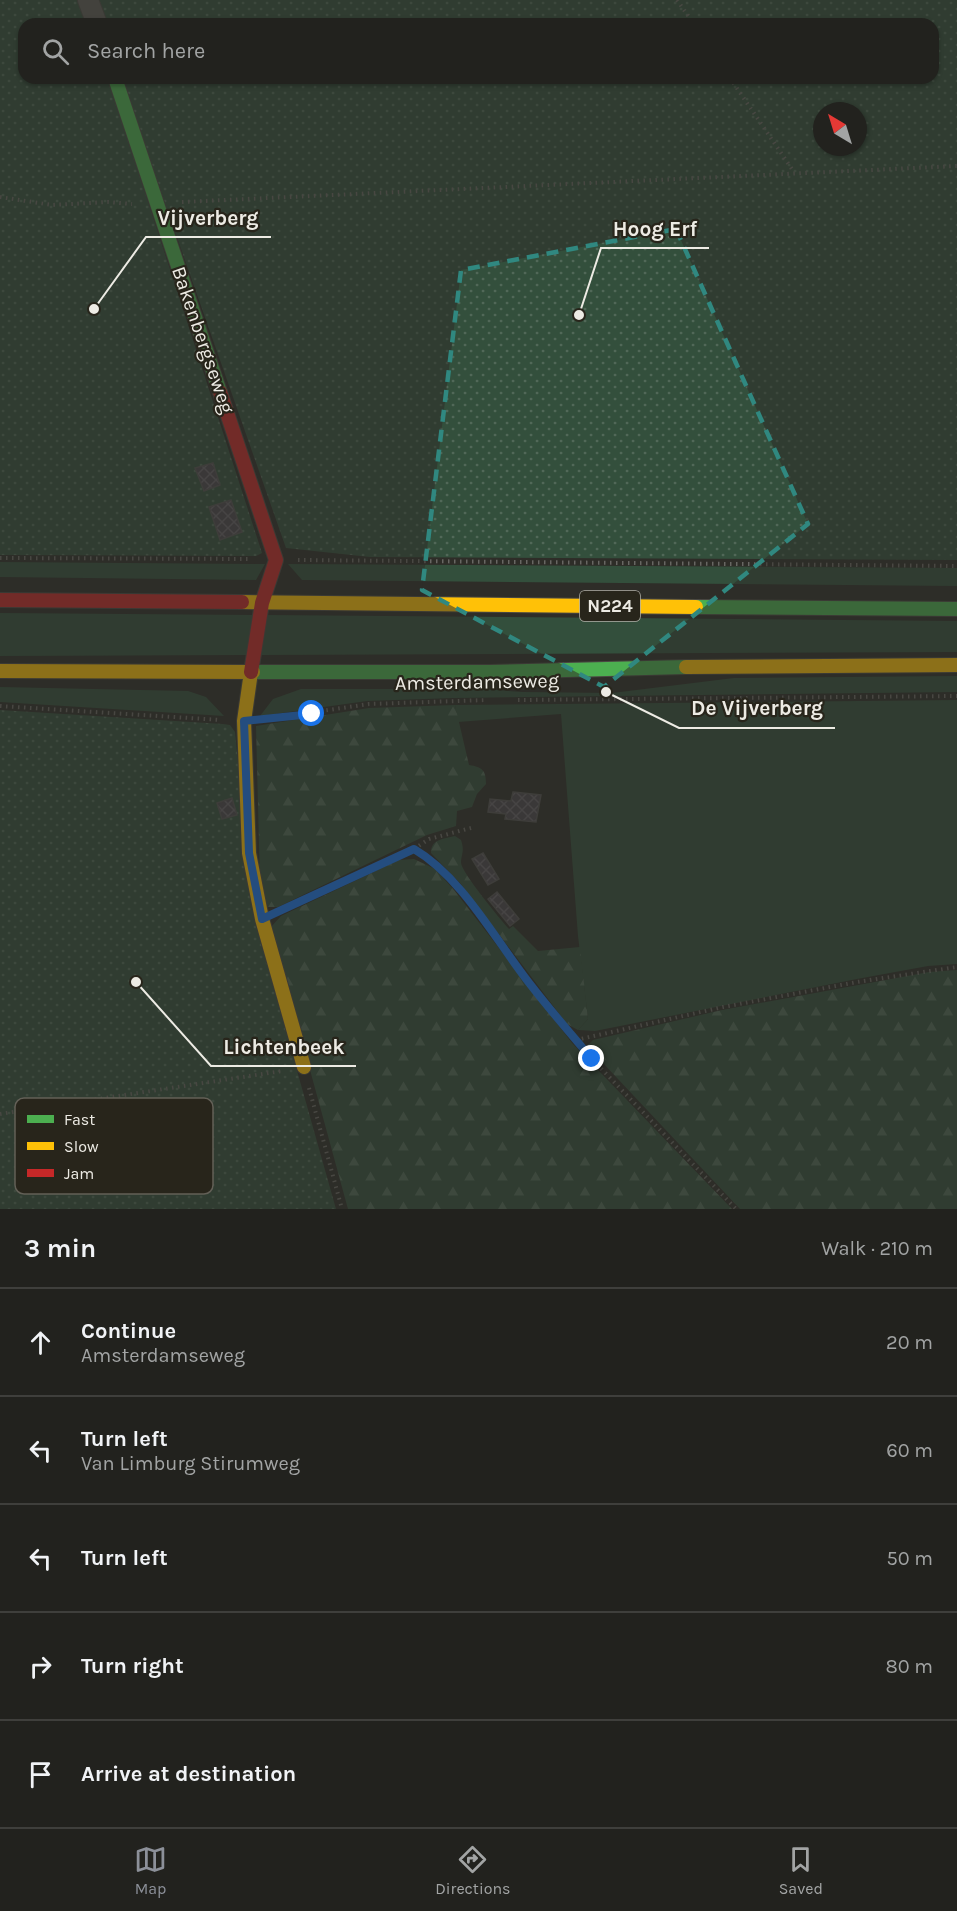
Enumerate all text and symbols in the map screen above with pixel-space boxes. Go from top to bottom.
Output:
search box [18,18,939,84]
icon: search [39,35,72,68]
text: Search here [87,38,205,64]
north arrow [813,102,867,156]
callout: Vijverberg [146,198,271,237]
text: Vijverberg [157,206,259,230]
callout: Hoog Erf [601,209,709,248]
text: Hoog Erf [613,217,697,241]
street label: Bakenbergseweg [167,263,239,417]
road number: N224 [580,591,640,621]
street label: Amsterdamseweg [395,669,559,695]
callout: De Vijverberg [679,689,835,728]
text: De Vijverberg [691,696,823,720]
route start [298,700,324,726]
callout: Lichtenbeek [211,1027,356,1066]
text: Lichtenbeek [223,1035,345,1059]
route end [578,1045,604,1071]
legend [15,1098,213,1194]
text: Fast [64,1110,95,1129]
text: Slow [64,1137,99,1156]
text: Jam [64,1164,94,1183]
text: 3 min [24,1233,96,1264]
text: Walk · 210 m [821,1237,933,1260]
text: Continue [81,1318,176,1344]
icon: ahead [24,1326,57,1359]
text: 20 m [886,1331,933,1354]
text: Amsterdamseweg [81,1344,245,1367]
text: Turn left [81,1426,168,1452]
icon: left [24,1434,57,1467]
text: 60 m [886,1439,933,1462]
text: Van Limburg Stirumweg [81,1452,300,1475]
icon: left [24,1542,57,1575]
text: Turn left [81,1545,168,1571]
text: 50 m [886,1547,933,1570]
icon: right [24,1650,57,1683]
text: Turn right [81,1653,184,1679]
text: 80 m [885,1655,933,1678]
icon: arrive [24,1758,57,1791]
text: Arrive at destination [81,1761,296,1787]
tab: Map [134,1843,167,1898]
tab: Directions [435,1843,510,1898]
tab: Saved [779,1843,823,1898]

